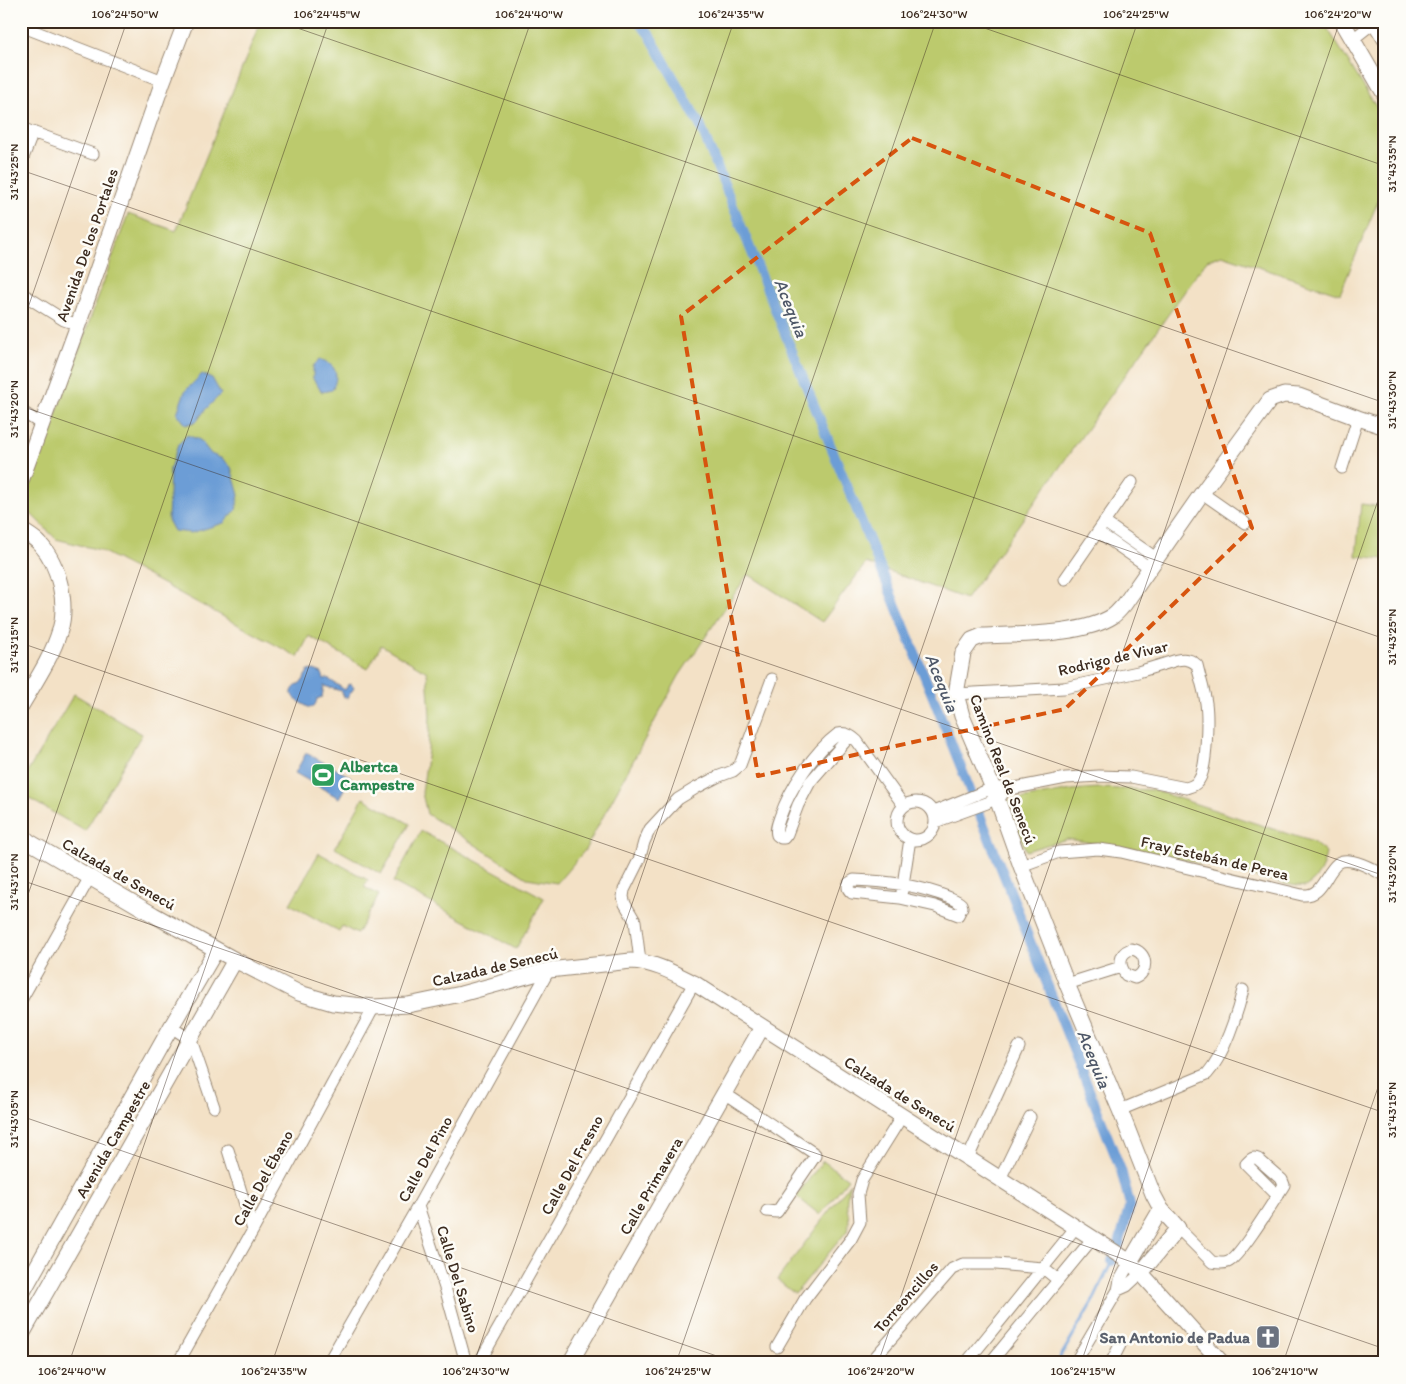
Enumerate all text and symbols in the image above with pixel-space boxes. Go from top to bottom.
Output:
text: 106°24'50"W [92,7,158,21]
text: 106°24'45"W [294,7,360,21]
text: 106°24'40"W [495,7,563,21]
text: 106°24'35"W [698,7,764,21]
text: 106°24'30"W [900,7,968,21]
text: 106°24'25"W [1103,7,1169,21]
text: 106°24'20"W [1305,7,1371,21]
text: 31°43'35"N [1385,136,1399,192]
text: 31°43'25"N [7,144,21,200]
street label: Avenida De los Portales [52,166,122,324]
water label: Acequia [769,275,813,341]
text: 31°43'30"N [1385,371,1399,429]
text: 31°43'20"N [7,380,21,438]
text: 31°43'25"N [1385,609,1399,665]
text: 31°43'15"N [7,617,21,673]
street label: Rodrigo de Vivar [1056,636,1170,680]
water label: Acequia [920,650,964,716]
street label: Camino Real de Senecú [966,691,1040,847]
place label: Albertca Campestre [339,757,415,795]
sports icon: Albertca Campestre [310,762,336,788]
street label: Fray Estebán de Perea [1139,832,1291,884]
street label: Calzada de Senecú [59,834,179,914]
text: 31°43'20"N [1385,845,1399,903]
text: 31°43'10"N [7,853,21,911]
street label: Calzada de Senecú [430,943,560,991]
water label: Acequia [1072,1026,1116,1092]
street label: Calzada de Senecú [841,1052,959,1136]
street label: Avenida Campestre [72,1076,155,1201]
text: 31°43'15"N [1385,1082,1399,1138]
text: 31°43'05"N [7,1090,21,1148]
street label: Calle Del Fresno [537,1112,607,1218]
street label: Calle Del Pino [394,1113,456,1205]
street label: Calle Del Ébano [229,1127,297,1229]
street label: Calle Primavera [615,1133,687,1238]
street label: Calle Del Sabino [433,1223,483,1335]
street label: Torreoncillos [870,1257,942,1337]
church icon: San Antonio de Padua [1255,1324,1281,1350]
place label: San Antonio de Padua [1100,1328,1250,1347]
text: 106°24'40"W [38,1364,106,1378]
text: 106°24'35"W [241,1364,307,1378]
text: 106°24'30"W [442,1364,510,1378]
text: 106°24'25"W [645,1364,711,1378]
text: 106°24'20"W [848,1364,914,1378]
text: 106°24'15"W [1050,1364,1116,1378]
text: 106°24'10"W [1252,1364,1318,1378]

